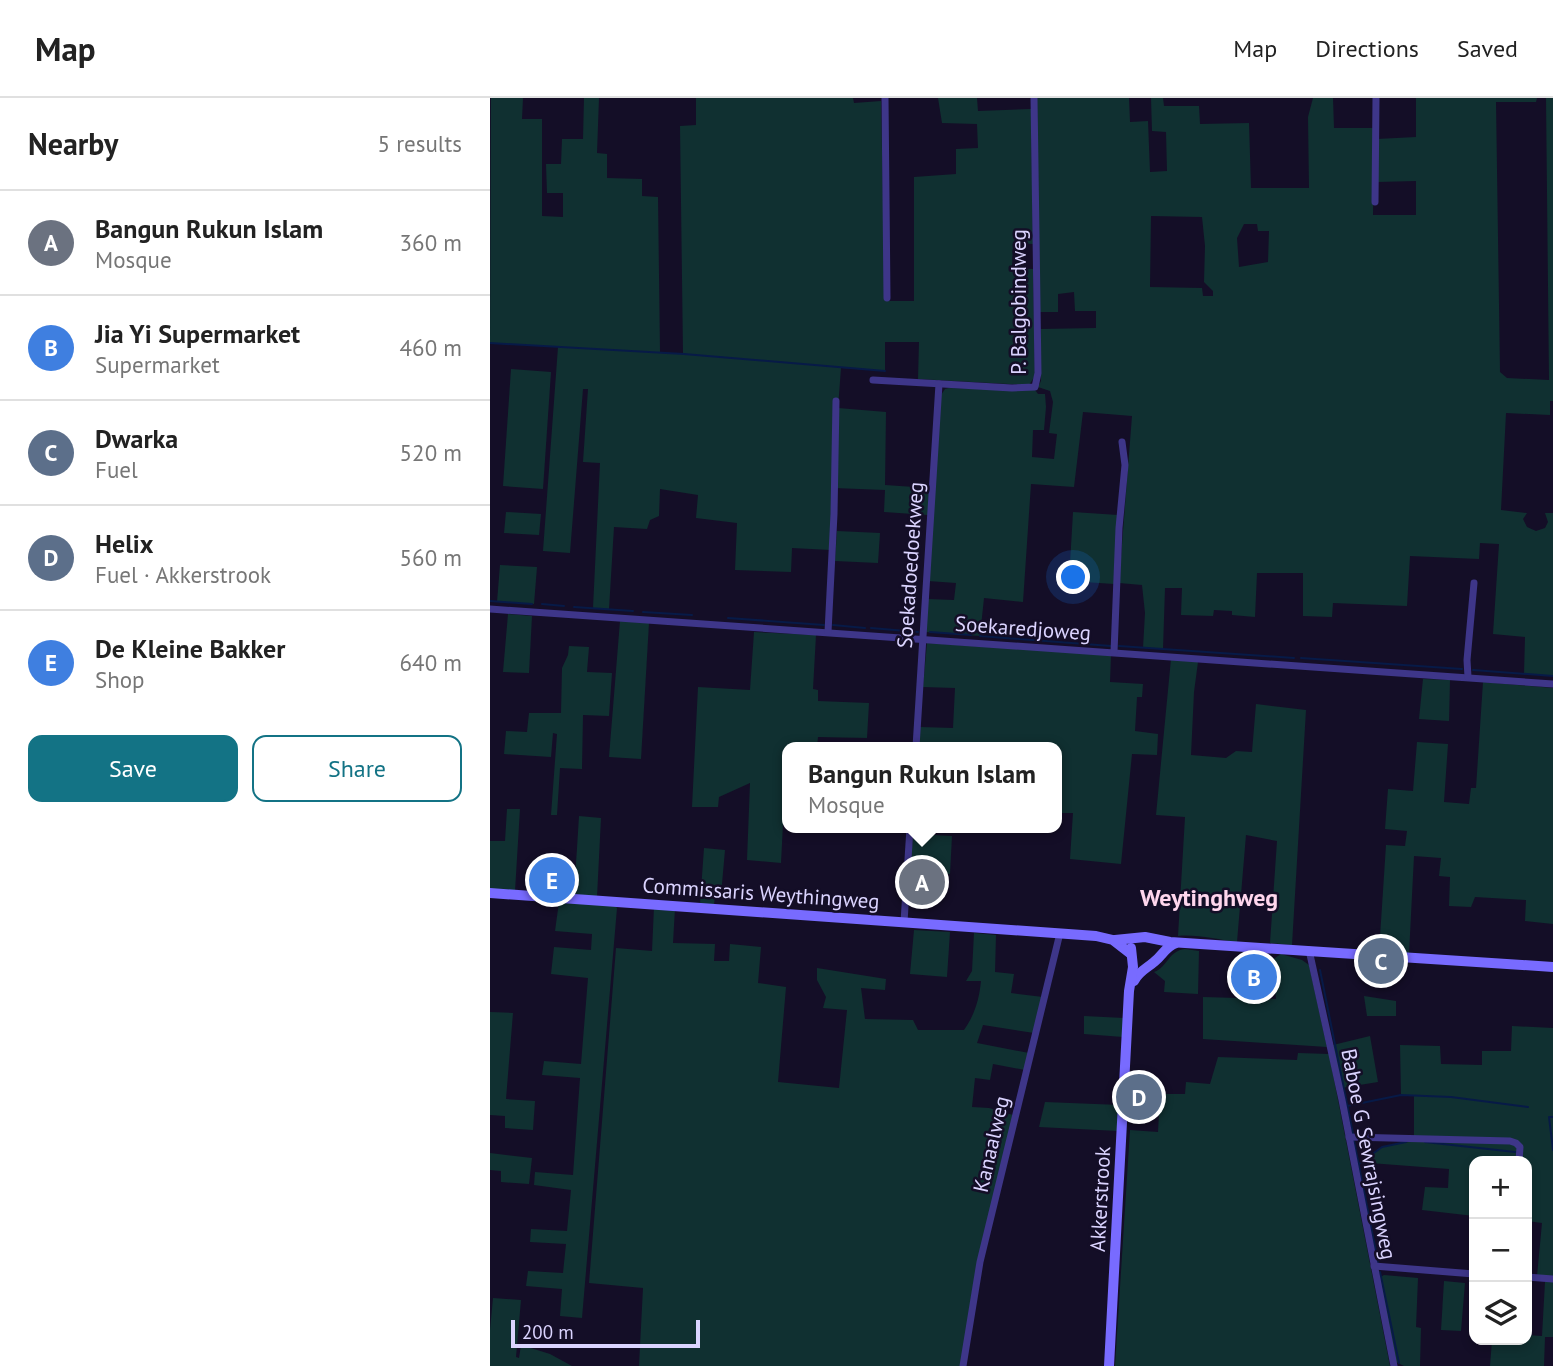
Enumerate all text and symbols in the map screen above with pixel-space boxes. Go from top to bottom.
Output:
text: Map [35,27,96,70]
text: Map [1233,33,1277,64]
text: Directions [1315,33,1419,64]
text: Saved [1457,33,1518,64]
text: Nearby [28,124,118,163]
text: 5 results [378,129,462,158]
text: Bangun Rukun Islam [95,212,323,245]
text: A [44,228,58,257]
text: 360 m [400,228,462,257]
street label: P. Balgobindweg [1005,229,1032,375]
text: Mosque [95,245,172,274]
text: Jia Yi Supermarket [95,317,300,350]
text: B [44,333,58,362]
text: 460 m [400,333,462,362]
text: Supermarket [95,350,220,379]
text: Dwarka [95,422,178,455]
text: C [45,438,57,467]
text: 520 m [400,438,462,467]
text: Fuel [95,455,138,484]
street label: Soekadoedoekweg [891,481,929,649]
text: Helix [95,527,153,560]
text: D [44,543,58,572]
text: 560 m [400,543,462,572]
text: Fuel · Akkerstrook [95,560,271,589]
your location [1056,560,1090,594]
street label: Soekaredjoweg [954,610,1092,646]
text: De Kleine Bakker [95,632,285,665]
text: E [45,648,57,677]
text: 640 m [400,648,462,677]
text: Shop [95,665,145,694]
button: Save [28,735,238,802]
button: Share [252,735,462,802]
popup [782,742,1062,833]
text: Bangun Rukun Islam [808,757,1036,790]
text: Mosque [808,790,885,819]
pin: E [529,854,575,906]
pin: A [899,856,945,908]
street label: Commissaris Weythingweg [642,871,880,915]
district label: Weytinghweg [1140,882,1278,913]
pin: C [1358,935,1404,987]
pin: B [1231,951,1277,1003]
street label: Baboe G Sewrajsingweg [1335,1046,1403,1262]
pin: D [1116,1071,1162,1123]
street label: Kanaalweg [967,1093,1015,1195]
street label: Akkerstrook [1084,1146,1116,1252]
map controls [1469,1156,1532,1345]
button: + [1469,1156,1532,1219]
button: − [1469,1219,1532,1282]
button: layers [1469,1282,1532,1345]
scale bar [511,1317,700,1349]
text: 200 m [522,1320,574,1344]

